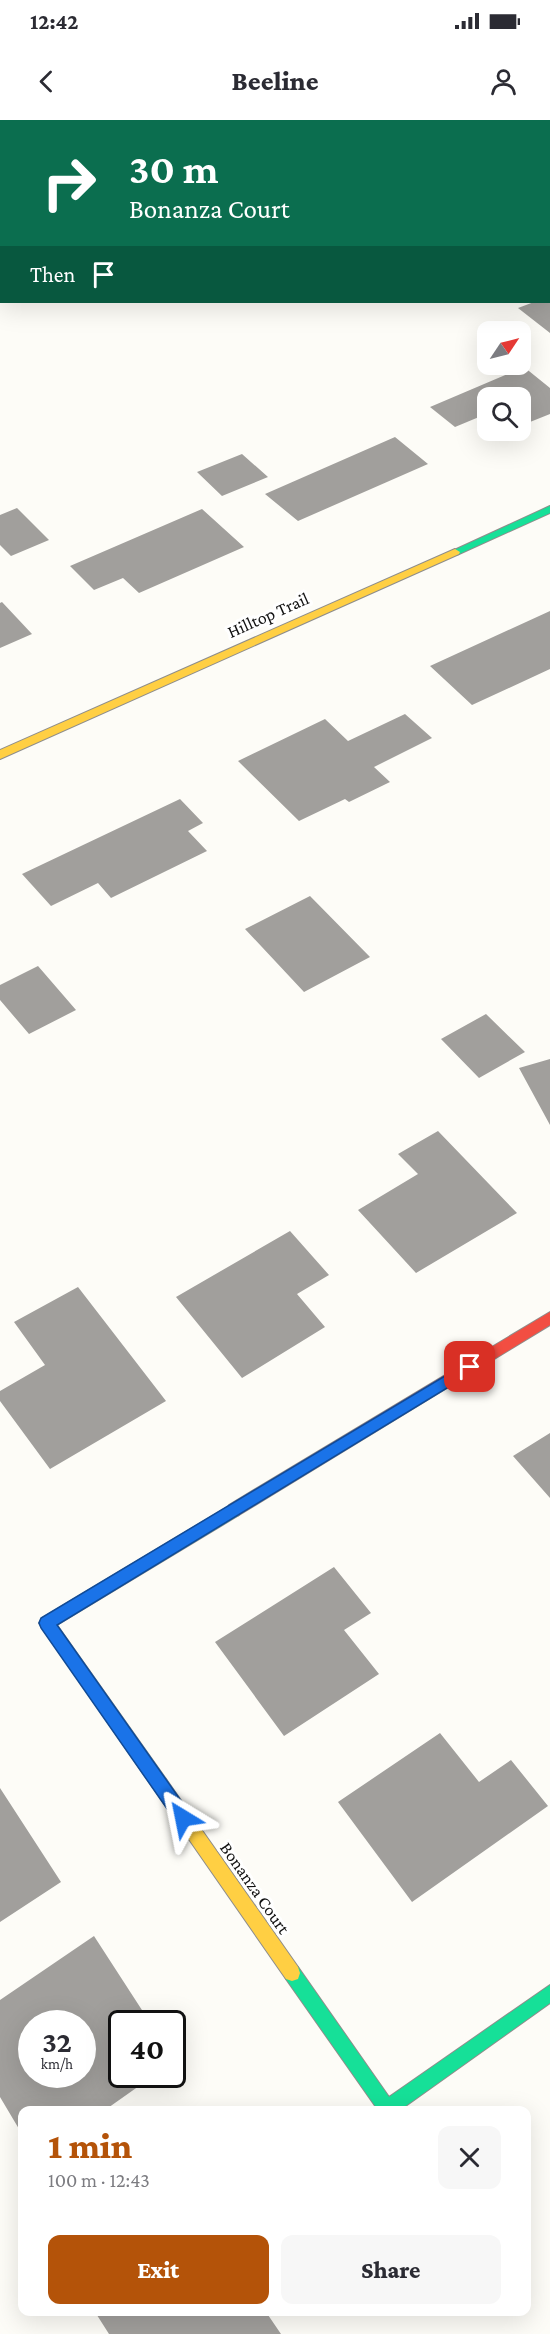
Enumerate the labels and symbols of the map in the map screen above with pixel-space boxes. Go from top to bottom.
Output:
north arrow [477,321,531,375]
street label: Hilltop Trail [224,588,312,642]
pin [444,1341,495,1392]
position arrow [151,1786,215,1850]
street label: Bonanza Court [216,1838,295,1938]
speed limit sign: 40 [108,2010,186,2088]

